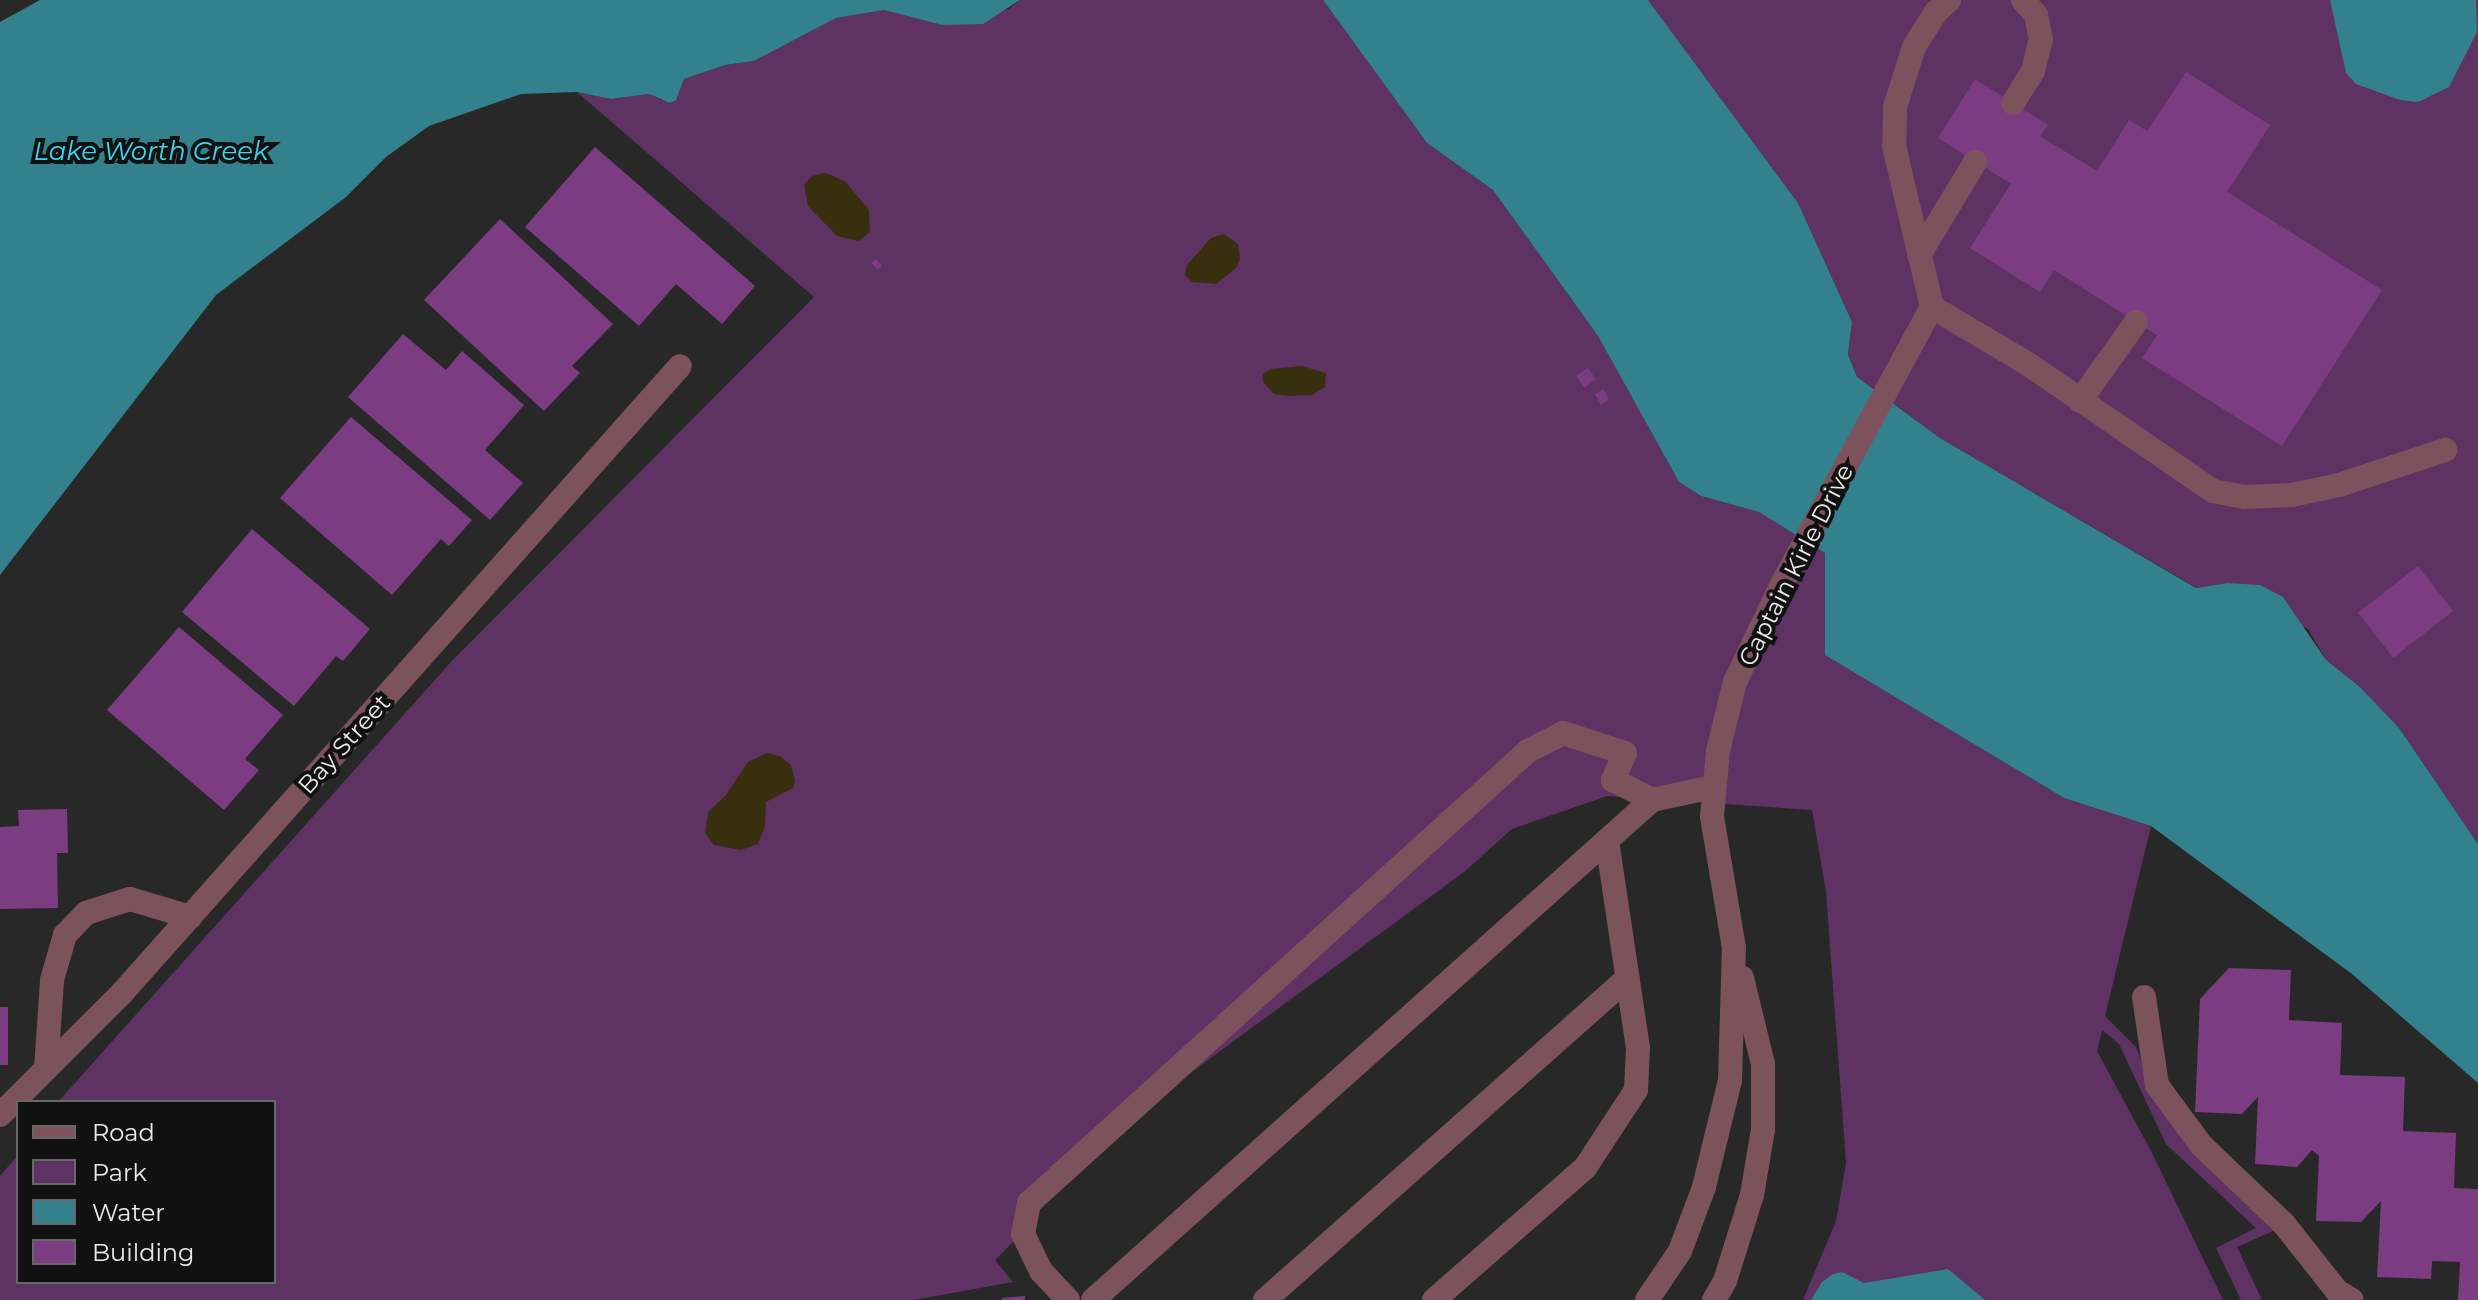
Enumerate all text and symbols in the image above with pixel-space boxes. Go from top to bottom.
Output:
water label: Lake Worth Creek [34,136,268,168]
street label: Captain Kirle Drive [1733,459,1859,671]
street label: Bay Street [292,688,396,800]
legend [16,1100,276,1284]
text: Road [92,1118,155,1147]
text: Park [92,1158,147,1187]
text: Water [92,1198,165,1227]
text: Building [92,1238,195,1267]

